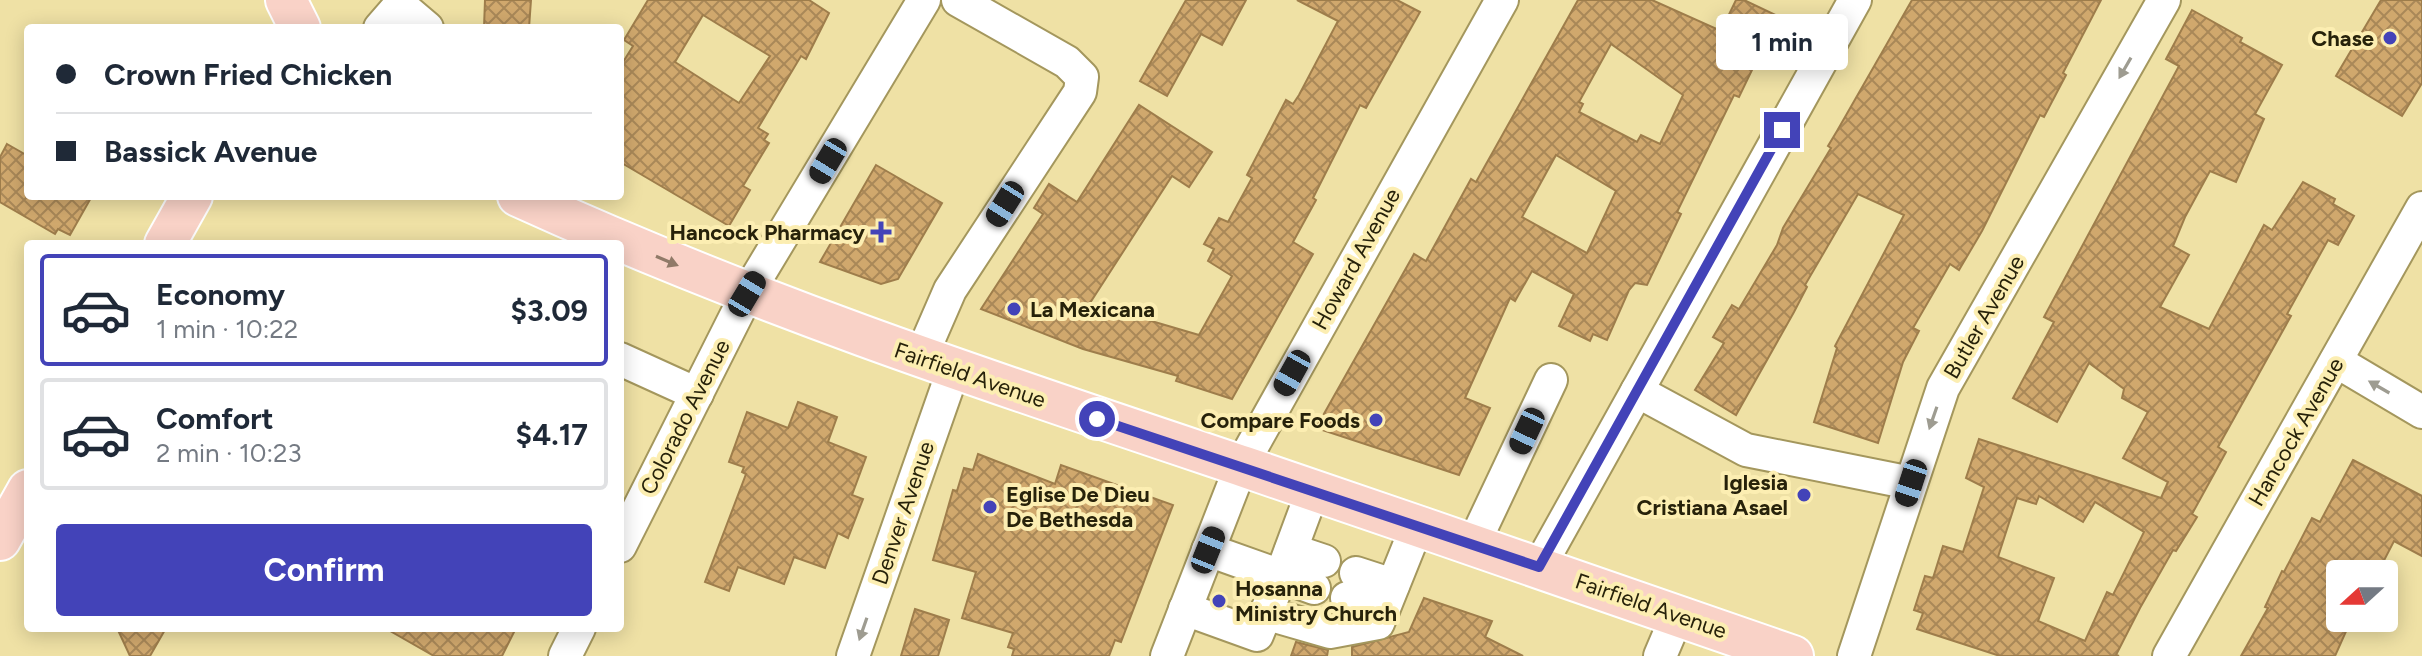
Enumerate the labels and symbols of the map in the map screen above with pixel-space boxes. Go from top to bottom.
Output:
callout: 1 min [1716,14,1848,70]
place label: Chase [2311,25,2374,52]
marker: Chase [2381,29,2399,47]
one-way arrow [2118,57,2132,79]
route end [1764,112,1800,148]
car [805,134,851,188]
car [982,177,1028,231]
street label: Howard Avenue [1306,184,1406,334]
place label: Hancock Pharmacy [669,219,865,246]
marker: Hancock Pharmacy [872,223,890,241]
street label: Butler Avenue [1938,250,2030,384]
one-way arrow [655,254,679,267]
car [724,267,770,321]
place label: La Mexicana [1030,296,1155,323]
marker: La Mexicana [1005,300,1023,318]
street label: Colorado Avenue [634,335,736,499]
street label: Fairfield Avenue [891,336,1049,414]
car [1270,346,1314,400]
street label: Hancock Avenue [2243,353,2349,511]
one-way arrow [2368,380,2390,394]
route start [1079,401,1115,437]
car [1506,404,1548,458]
one-way arrow [1927,406,1939,430]
place label: Compare Foods [1200,407,1360,434]
marker: Compare Foods [1367,411,1385,429]
street label: Denver Avenue [866,438,940,588]
car [1892,456,1930,510]
place label: Iglesia Cristiana Asael [1637,469,1788,521]
place label: Eglise De Dieu De Bethesda [1006,481,1150,533]
marker: Iglesia Cristiana Asael [1795,486,1813,504]
marker: Eglise De Dieu De Bethesda [981,498,999,516]
car [1188,523,1228,577]
north arrow [2326,560,2398,632]
street label: Fairfield Avenue [1572,567,1730,645]
place label: Hosanna Ministry Church [1235,575,1397,627]
marker: Hosanna Ministry Church [1210,592,1228,610]
one-way arrow [856,618,868,642]

